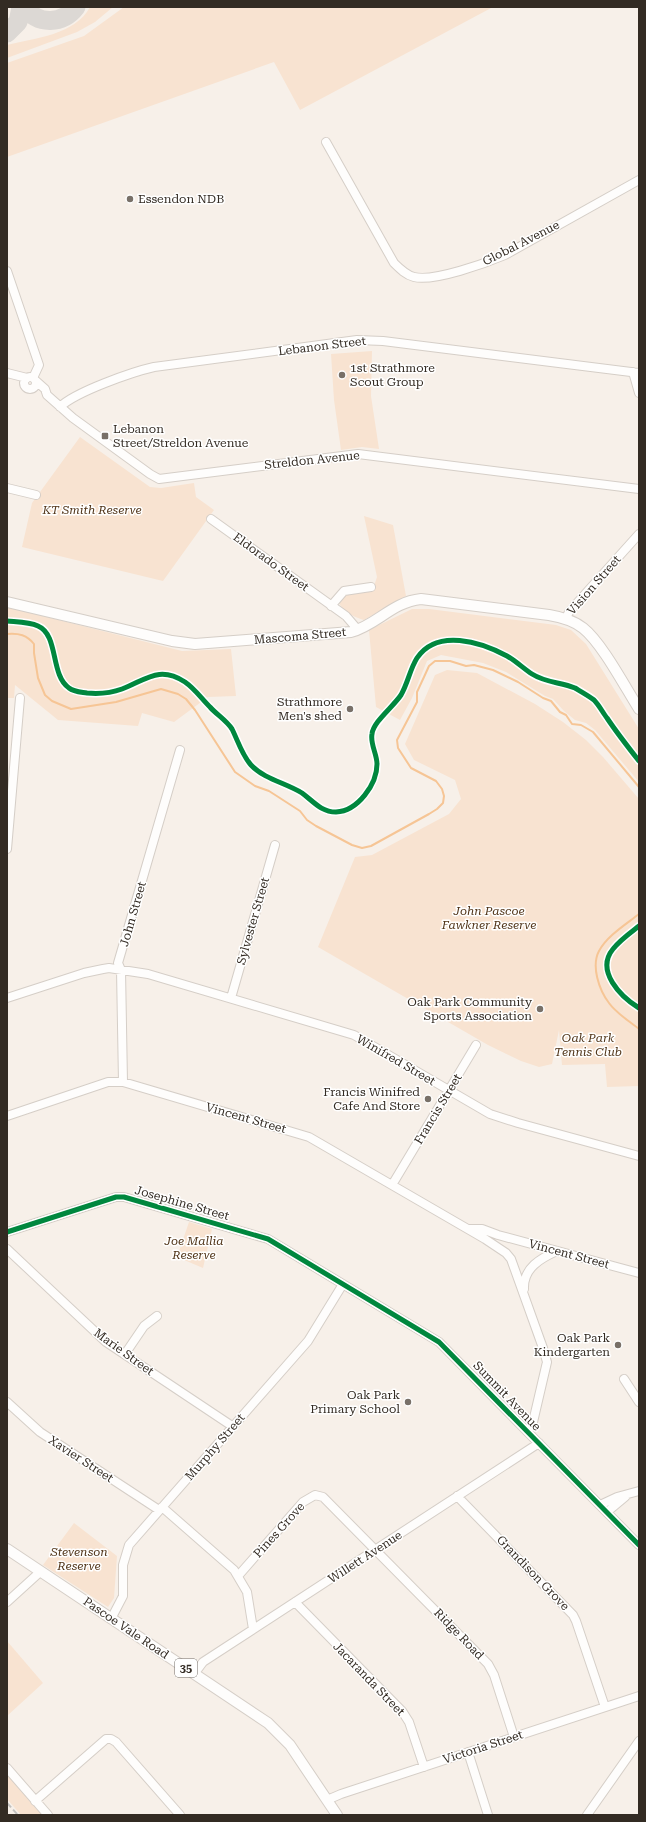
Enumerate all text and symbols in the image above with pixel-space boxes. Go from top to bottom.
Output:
place label: Essendon NDB [138,192,224,206]
marker: Essendon NDB [125,194,135,204]
street label: Global Avenue [480,217,562,268]
street label: Lebanon Street [277,334,367,358]
place label: 1st Strathmore Scout Group [350,361,435,389]
marker: 1st Strathmore Scout Group [337,370,347,380]
place label: Lebanon Street/Streldon Avenue [113,422,249,450]
marker: Lebanon Street/Streldon Avenue [100,431,110,441]
street label: Streldon Avenue [264,448,361,472]
park label: KT Smith Reserve [41,503,142,517]
street label: Eldorado Street [230,530,312,594]
street label: Vision Street [564,552,624,618]
street label: Mascoma Street [253,625,347,647]
place label: Strathmore Men's shed [277,695,342,723]
marker: Strathmore Men's shed [345,704,355,714]
street label: Sylvester Street [234,875,272,966]
street label: John Street [117,879,149,948]
park label: John Pascoe Fawkner Reserve [441,904,536,932]
place label: Oak Park Community Sports Association [407,995,533,1023]
marker: Oak Park Community Sports Association [535,1004,545,1014]
park label: Oak Park Tennis Club [554,1031,622,1059]
street label: Winifred Street [354,1032,438,1089]
street label: Francis Street [411,1071,465,1147]
place label: Francis Winifred Cafe And Store [323,1085,420,1113]
marker: Francis Winifred Cafe And Store [423,1094,433,1104]
street label: Vincent Street [204,1100,288,1136]
street label: Josephine Street [133,1183,231,1223]
park label: Joe Mallia Reserve [163,1234,224,1262]
street label: Vincent Street [527,1237,611,1272]
street label: Marie Street [91,1326,157,1379]
place label: Oak Park Kindergarten [534,1331,610,1359]
marker: Oak Park Kindergarten [613,1340,623,1350]
street label: Summit Avenue [470,1358,544,1434]
place label: Oak Park Primary School [310,1388,400,1416]
marker: Oak Park Primary School [403,1397,413,1407]
street label: Murphy Street [182,1410,248,1483]
street label: Xavier Street [46,1433,117,1485]
street label: Pines Grove [251,1499,308,1560]
street label: Willett Avenue [325,1528,405,1586]
street label: Grandison Grove [494,1533,573,1614]
park label: Stevenson Reserve [49,1545,108,1573]
street label: Pascoe Vale Road [81,1594,172,1662]
street label: Ridge Road [431,1606,487,1663]
street label: Jacaranda Street [330,1639,408,1719]
road number: 35 [175,1659,197,1677]
street label: Victoria Street [441,1727,525,1767]

